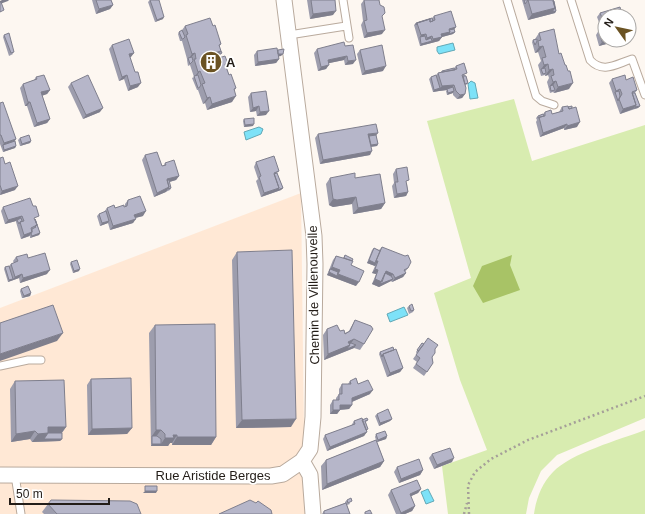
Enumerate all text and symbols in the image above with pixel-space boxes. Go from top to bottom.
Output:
north arrow [597,8,637,48]
text: N [601,16,616,29]
building icon: A [198,49,224,75]
place label: A [226,55,236,70]
street label: Chemin de Villenouvelle [305,225,322,365]
street label: Rue Aristide Berges [156,468,271,483]
scale bar [10,480,109,506]
text: 50 m [16,487,43,501]

